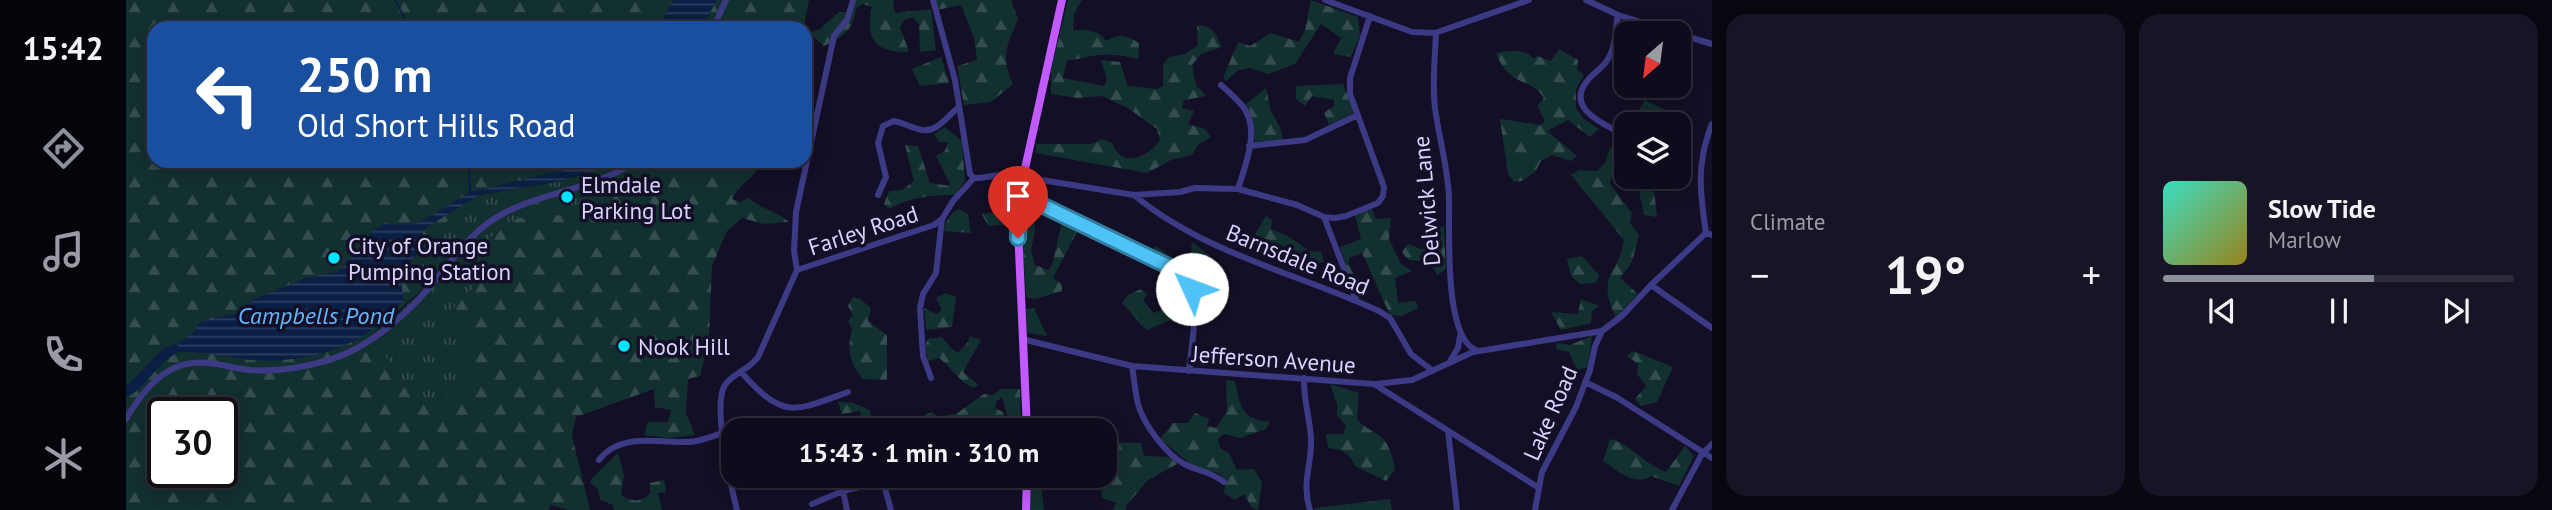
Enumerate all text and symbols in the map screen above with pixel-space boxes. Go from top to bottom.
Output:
north arrow [1614,21,1690,98]
map controls [1614,21,1691,189]
text: 15:42 [22,27,104,69]
text: 250 m [297,42,432,106]
icon: left [182,49,273,140]
text: Old Short Hills Road [297,104,575,146]
button: layers [1614,112,1691,189]
icon: directions [39,124,88,173]
street label: Delwick Lane [1406,135,1446,267]
pin [988,166,1048,238]
place label: Elmdale Parking Lot [581,170,691,225]
icon: arrive [999,177,1037,215]
marker: Elmdale Parking Lot [559,189,575,205]
text: Slow Tide [2268,192,2376,225]
street label: Farley Road [804,199,922,261]
text: Climate [1750,207,1825,236]
street label: Barnsdale Road [1222,217,1374,301]
text: Marlow [2268,225,2341,254]
icon: music [39,227,88,276]
place label: City of Orange Pumping Station [348,231,511,286]
text: 19° [1885,241,1966,308]
marker: City of Orange Pumping Station [326,250,342,266]
text: − [1750,250,1769,299]
text: + [2082,250,2101,299]
position arrow [1155,252,1229,326]
icon: previous [2203,292,2241,330]
icon: pause [2320,292,2358,330]
icon: next [2437,292,2475,330]
water label: Campbells Pond [238,300,395,331]
icon: phone [39,330,88,379]
place label: Nook Hill [638,332,730,361]
marker: Nook Hill [616,338,632,354]
street label: Jefferson Avenue [1190,339,1357,379]
street label: Lake Road [1516,361,1584,465]
speed limit sign: 30 [147,397,238,488]
icon: climate [39,434,88,483]
text: 15:43 · 1 min · 310 m [799,436,1039,469]

